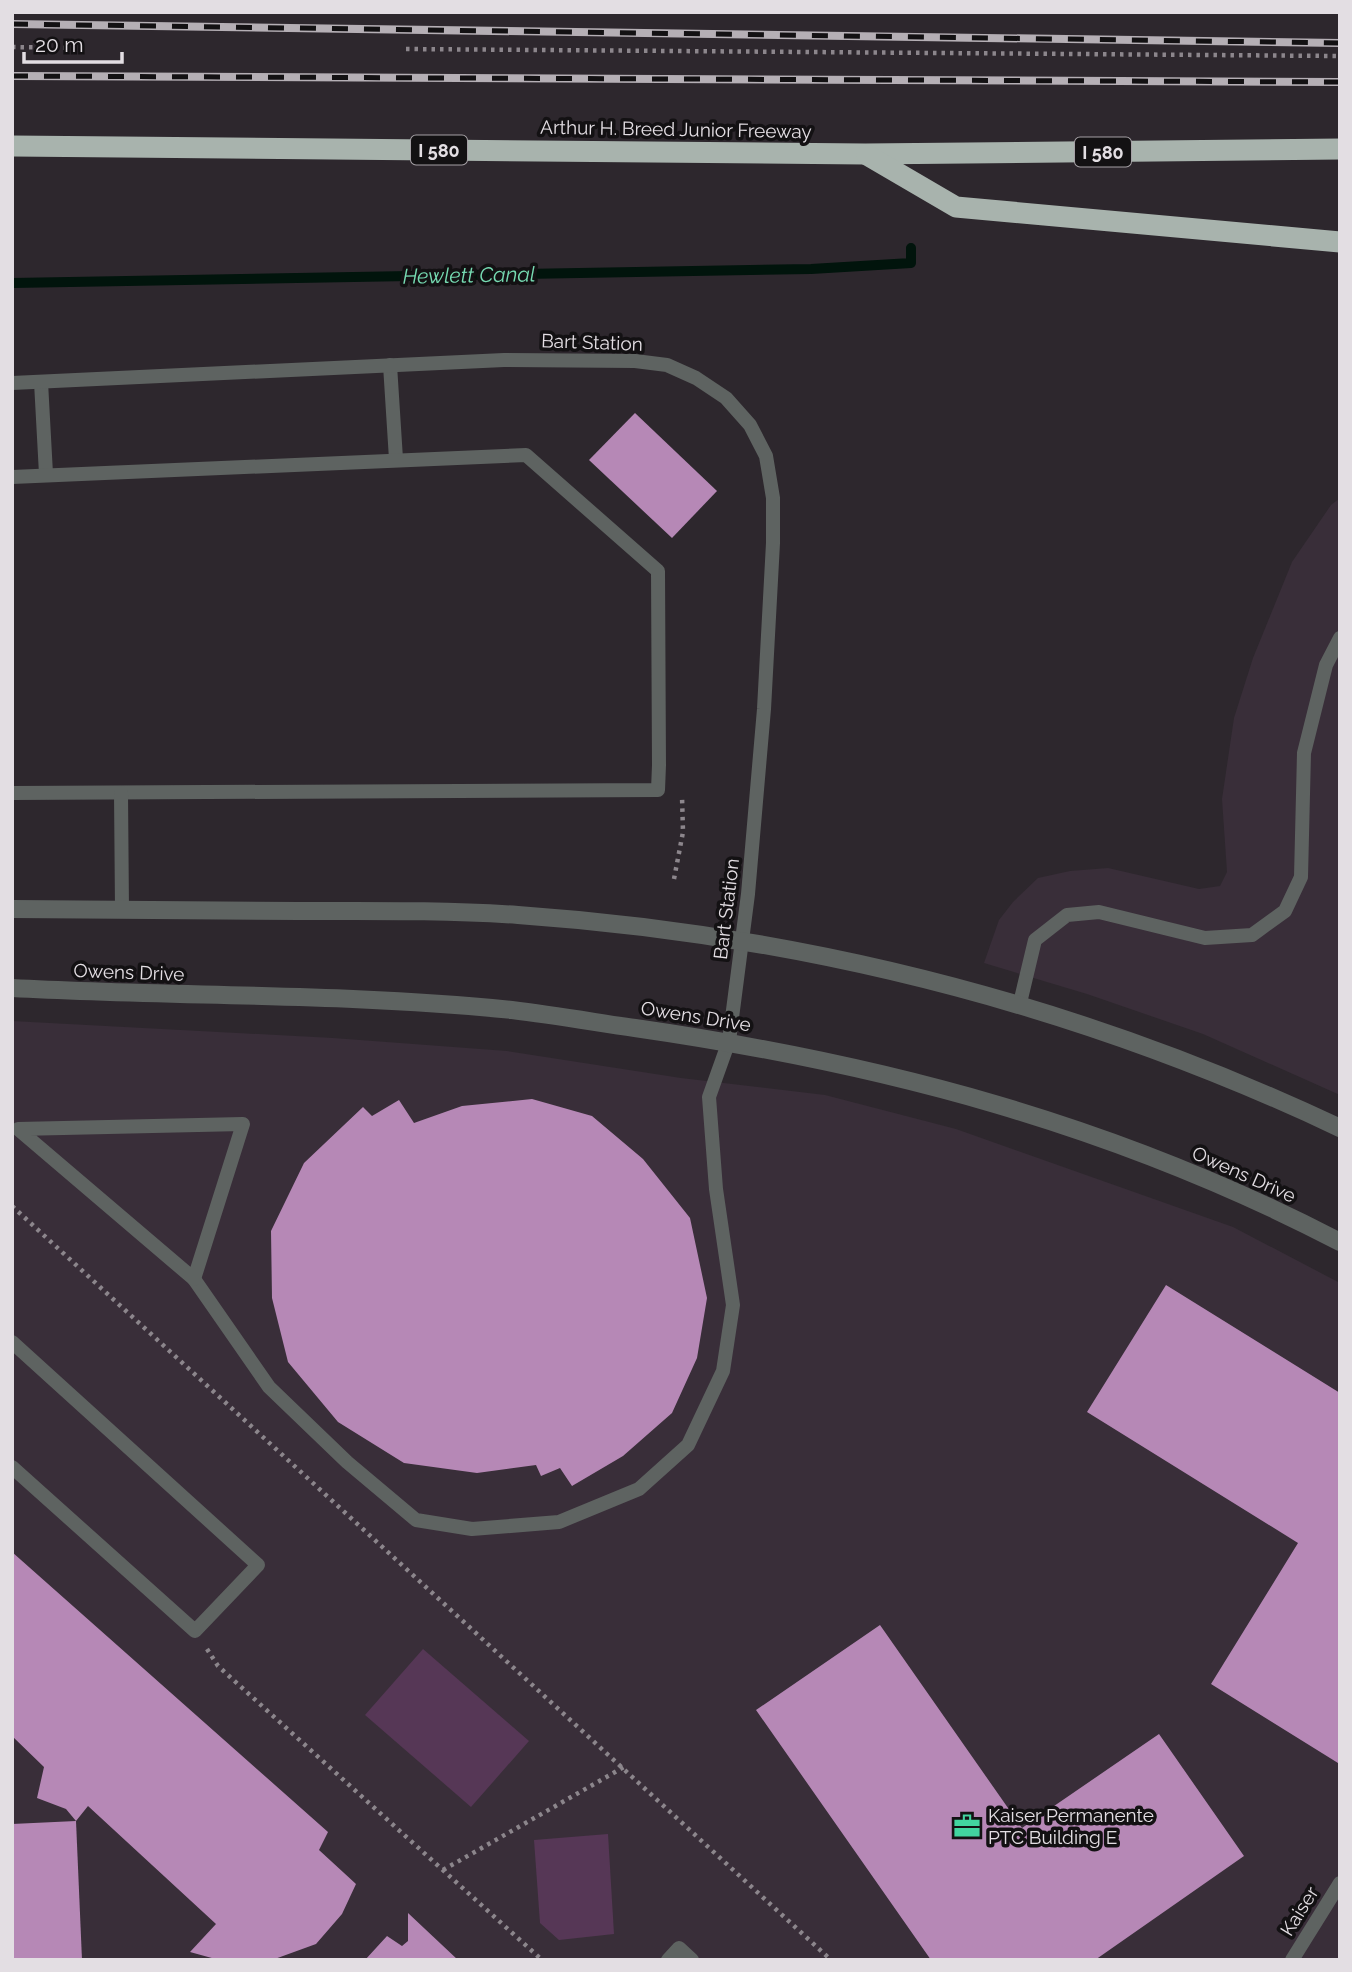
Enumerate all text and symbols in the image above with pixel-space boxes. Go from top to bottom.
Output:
scale bar [24,21,122,65]
text: 20 m [35,32,83,57]
street label: Arthur H. Breed Junior Freeway [540,116,812,142]
road number: I 580 [411,135,467,164]
road number: I 580 [1075,138,1131,167]
water label: Hewlett Canal [402,261,536,289]
street label: Bart Station [541,329,643,355]
street label: Bart Station [709,857,743,961]
street label: Owens Drive [73,959,185,985]
street label: Owens Drive [639,996,753,1036]
street label: Owens Drive [1189,1141,1299,1207]
place label: Kaiser Permanente PTC Building E [988,1804,1154,1848]
office icon: Kaiser Permanente PTC Building E [952,1811,982,1841]
street label: Kaiser [1275,1882,1323,1940]

